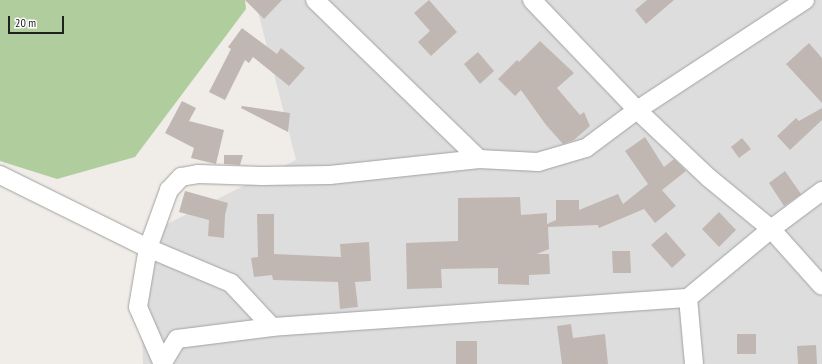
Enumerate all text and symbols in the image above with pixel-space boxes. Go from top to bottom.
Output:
scale bar [10,8,66,34]
text: 20 m [15,15,36,30]

